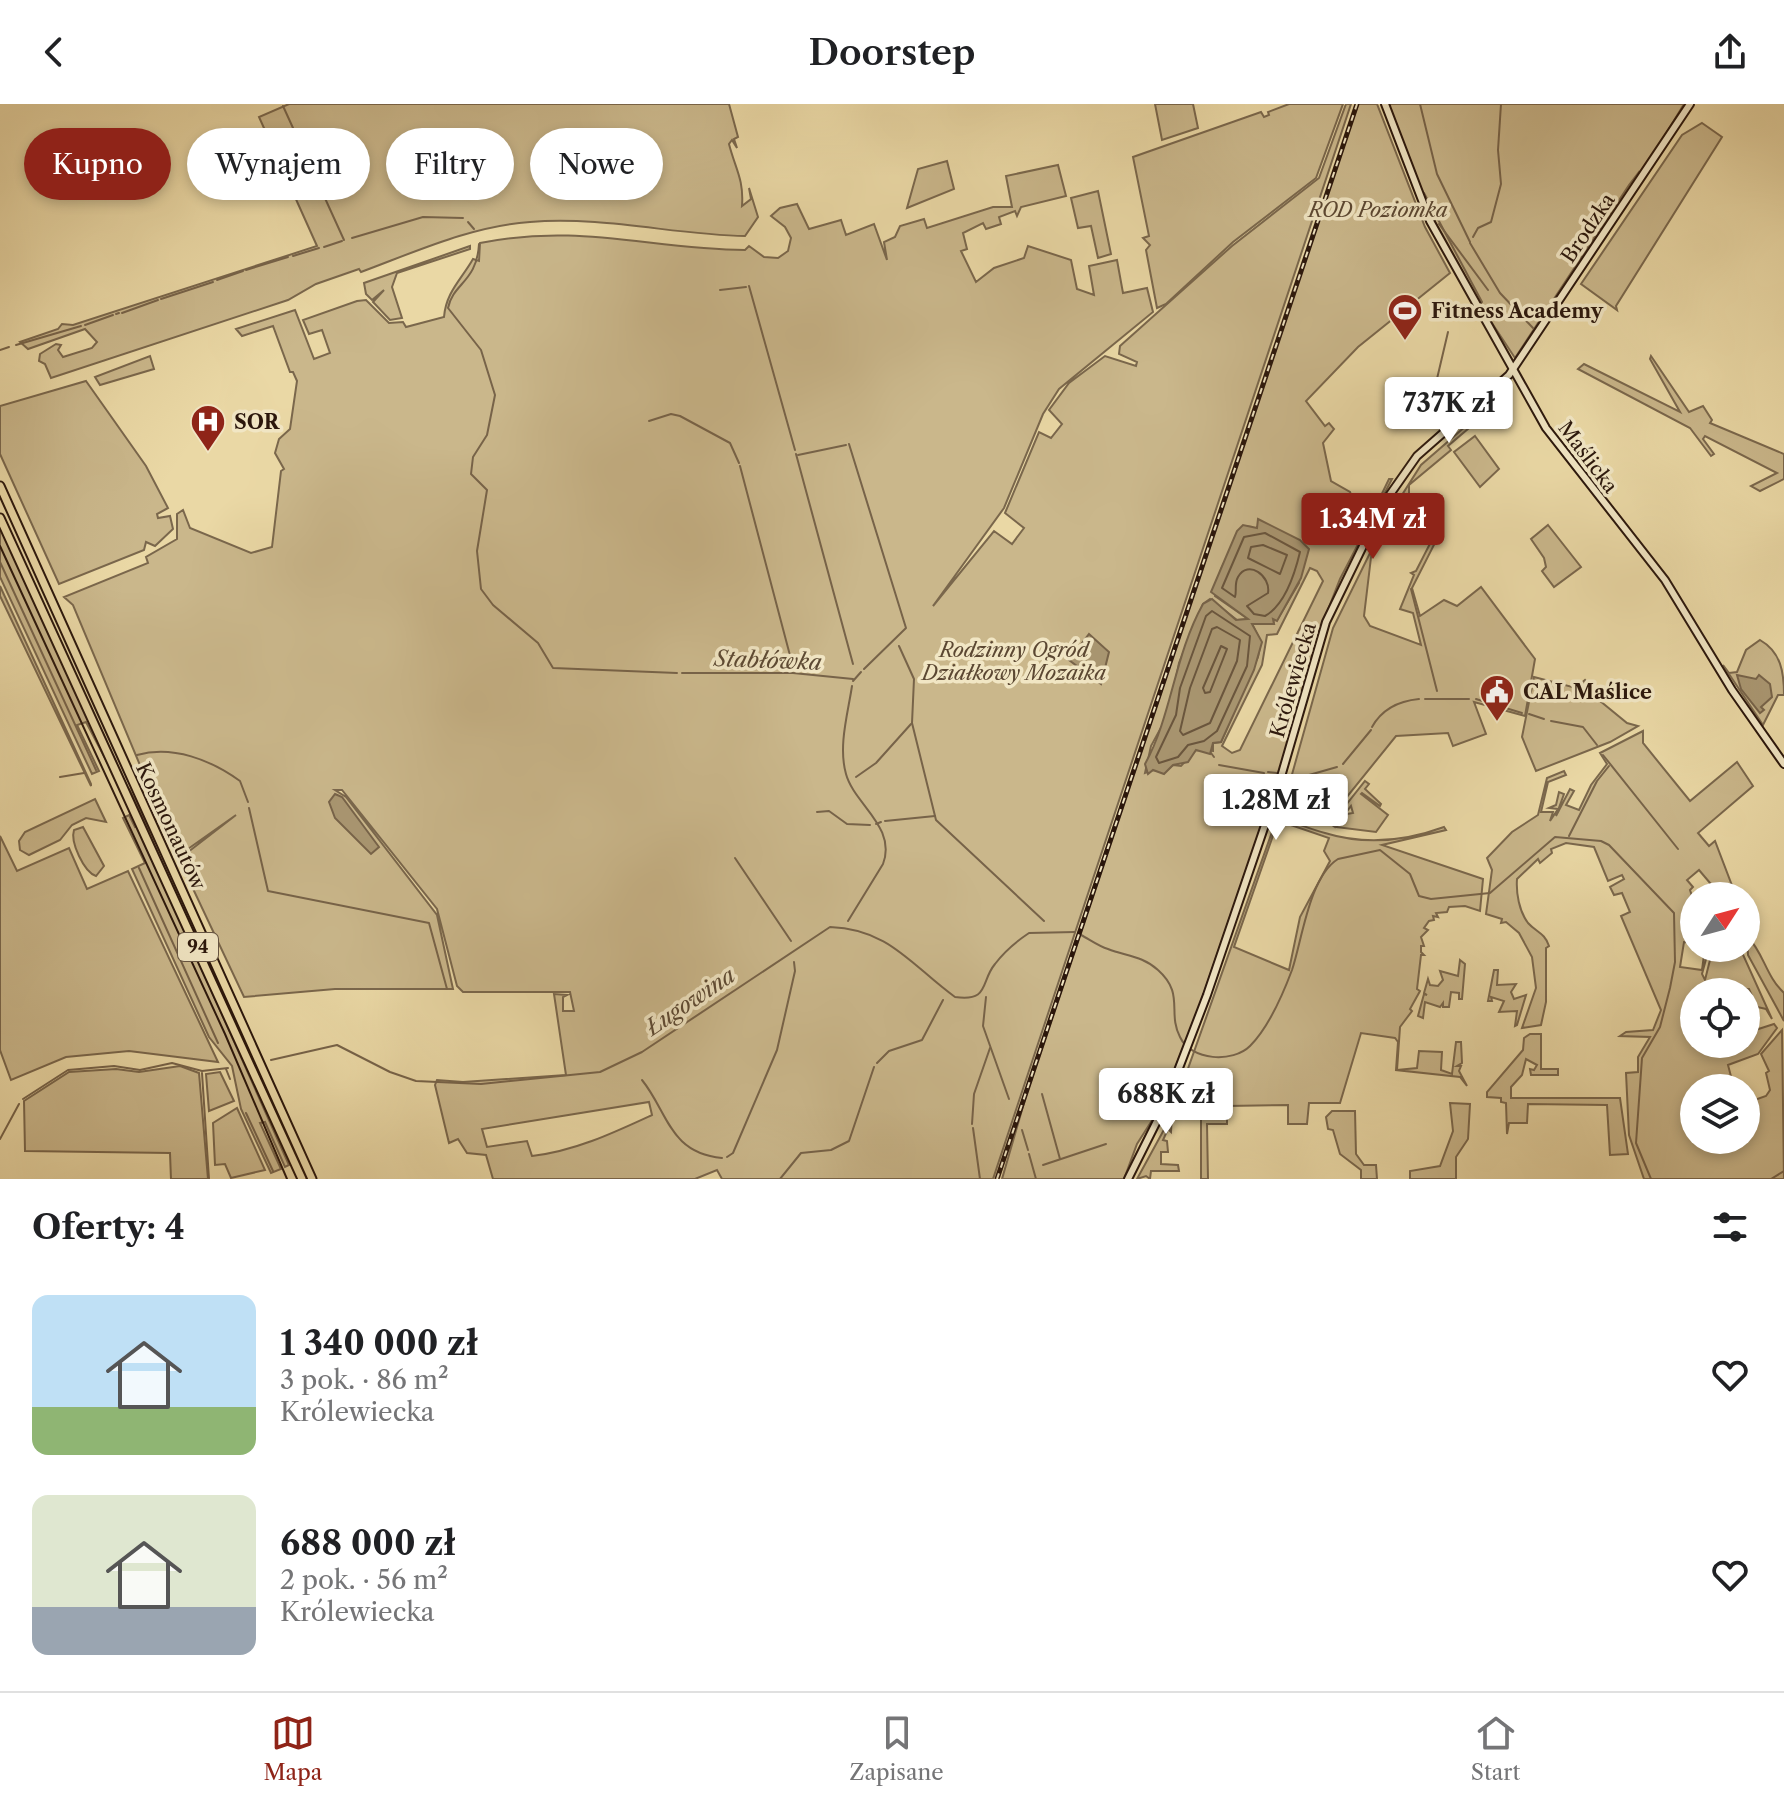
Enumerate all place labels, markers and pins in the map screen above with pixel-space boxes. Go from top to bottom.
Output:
sports icon: Fitness Academy [1386,292,1424,342]
place label: Fitness Academy [1431,299,1604,323]
pin: 737K zł [1375,377,1523,445]
hospital icon: SOR [189,403,227,453]
place label: SOR [234,410,281,434]
pin: 1.34M zł [1290,493,1456,561]
public building icon: CAL Maślice [1478,673,1516,723]
place label: CAL Maślice [1523,680,1652,704]
pin: 1.28M zł [1193,774,1359,842]
pin: 688K zł [1092,1068,1240,1136]

